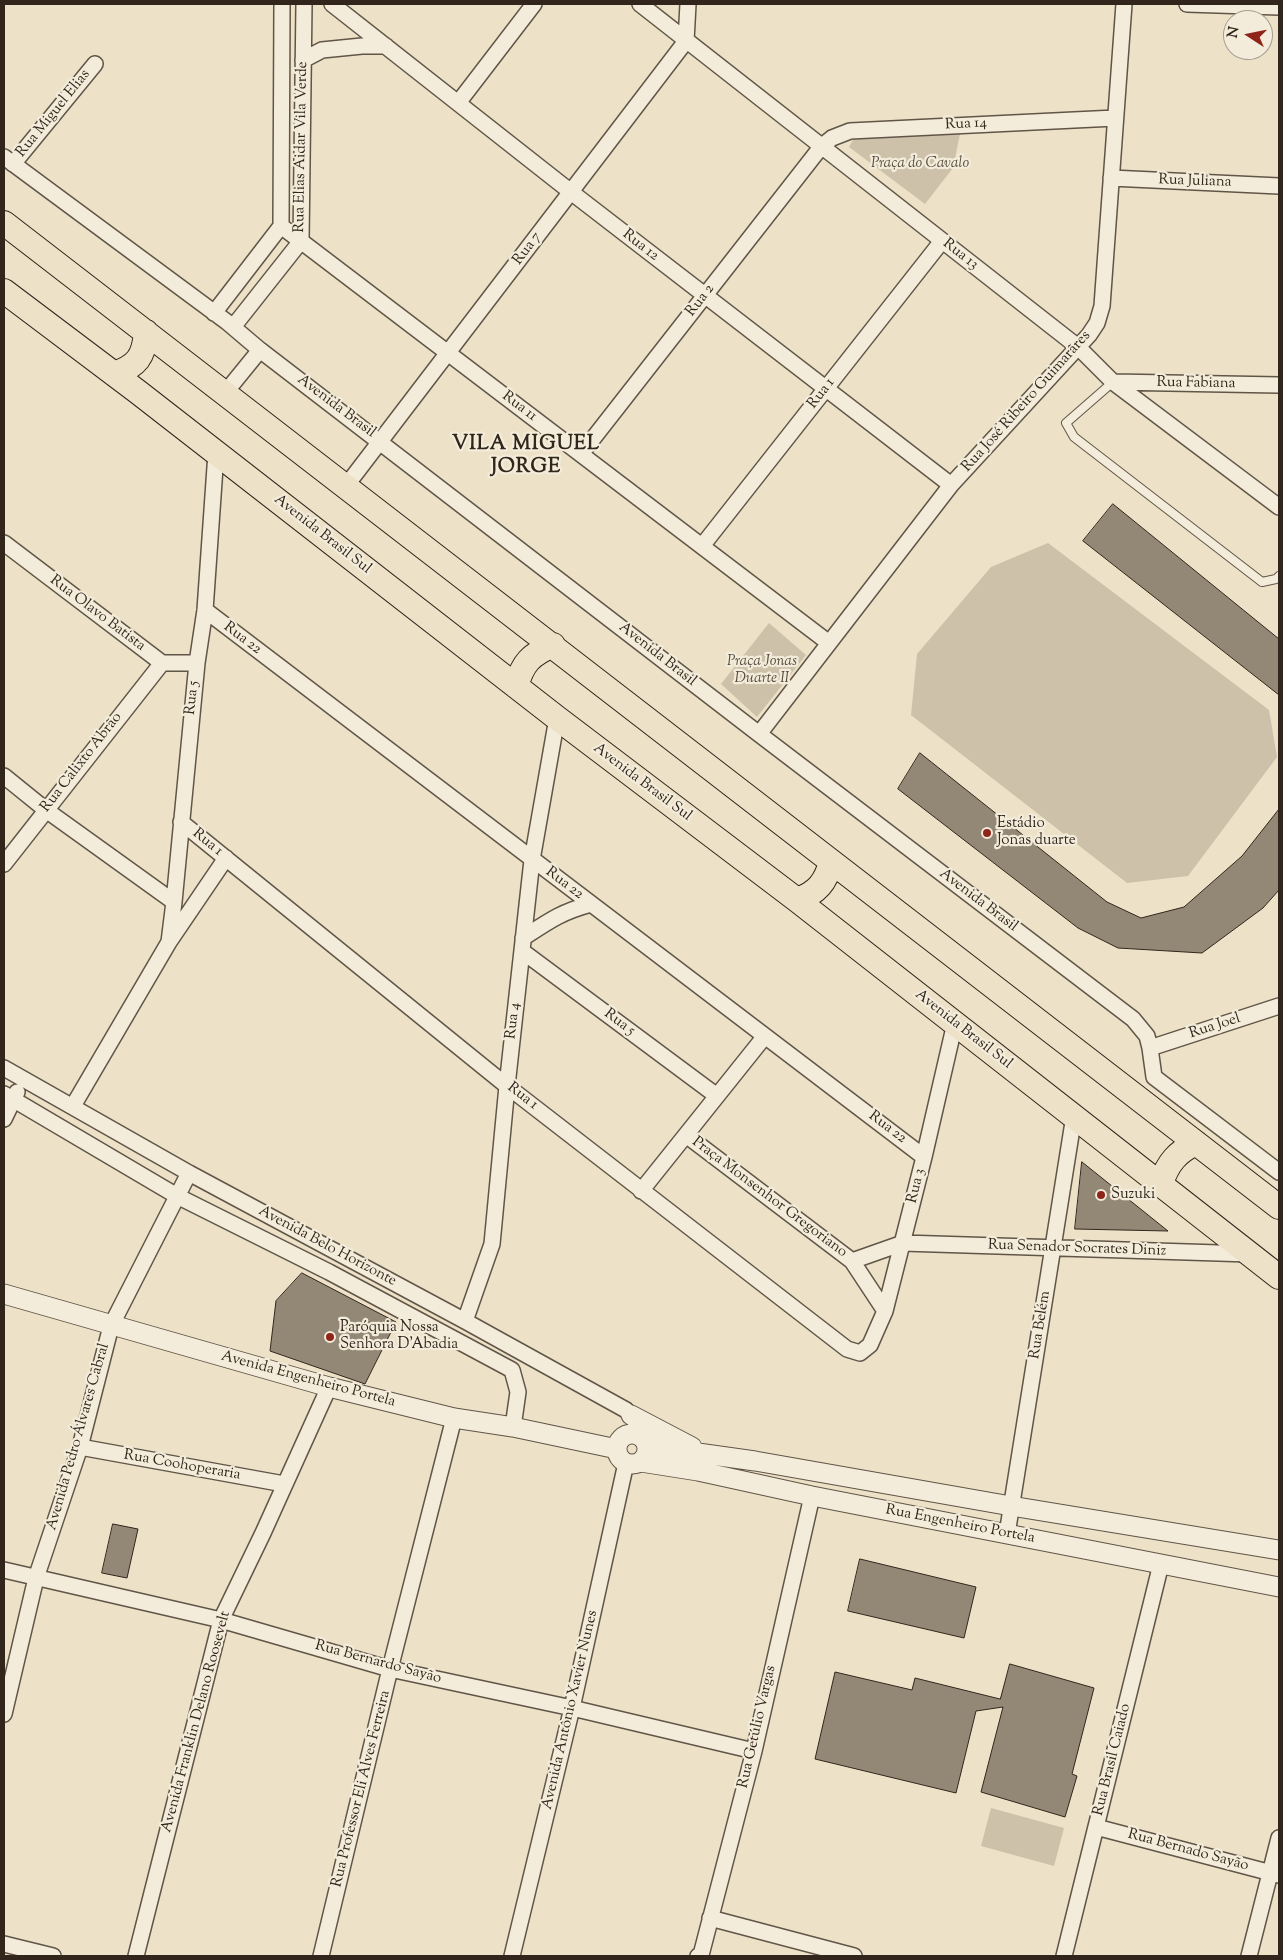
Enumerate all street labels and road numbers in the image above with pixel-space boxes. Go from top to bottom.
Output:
street label: Rua Elias Aidar Vila Verde [292,61,312,233]
street label: Rua Miguel Elias [13,67,95,161]
street label: Rua 14 [945,115,987,135]
street label: Rua Juliana [1158,172,1232,192]
street label: Rua 12 [618,226,662,266]
street label: Rua 7 [510,229,546,269]
street label: Rua 13 [939,236,981,274]
street label: Rua 2 [683,281,719,321]
street label: Rua José Ribeiro Guimarãres [959,328,1095,476]
street label: Avenida Brasil [293,372,379,442]
street label: Rua Fabiana [1156,374,1236,394]
street label: Rua 1 [804,375,840,413]
street label: Rua 11 [498,388,540,426]
street label: Avenida Brasil Sul [270,491,374,579]
street label: Rua Olavo Batista [46,572,148,656]
street label: Rua 22 [219,619,265,659]
street label: Avenida Brasil [615,619,699,691]
street label: Rua 5 [182,680,204,716]
street label: Rua Calixto Abrão [37,710,127,816]
street label: Avenida Brasil Sul [589,740,695,826]
street label: Rua 1 [188,825,226,861]
street label: Rua 22 [541,864,587,904]
street label: Avenida Brasil [935,866,1021,936]
street label: Avenida Brasil Sul [911,986,1015,1074]
street label: Rua 4 [503,1002,525,1040]
street label: Rua 5 [600,1006,638,1040]
street label: Rua Joel [1187,1010,1243,1044]
street label: Rua 1 [503,1079,541,1115]
street label: Rua 22 [864,1108,910,1148]
street label: Praça Monsenhor Gregoriano [688,1134,850,1262]
street label: Rua 3 [904,1167,930,1205]
street label: Avenida Belo Horizonte [255,1203,399,1291]
street label: Rua Senador Socrates Diniz [988,1237,1166,1261]
street label: Rua Belém [1027,1290,1055,1360]
street label: Avenida Pedro Álvares Cabral [44,1341,114,1533]
street label: Avenida Engenheiro Portela [219,1348,397,1412]
street label: Rua Coohoperaria [122,1447,242,1485]
street label: Rua Engenheiro Portela [884,1502,1036,1548]
street label: Avenida Franklin Delano Roosevelt [159,1609,235,1835]
street label: Avenida Antônio Xavier Nunes [539,1609,603,1811]
street label: Rua Bernardo Sayão [313,1637,443,1689]
street label: Rua Getúlio Vargas [735,1664,781,1790]
street label: Rua Professor Eli Alves Ferreira [329,1689,395,1889]
street label: Rua Brasil Caiado [1090,1702,1136,1818]
street label: Rua Bernado Sayão [1126,1826,1250,1876]

